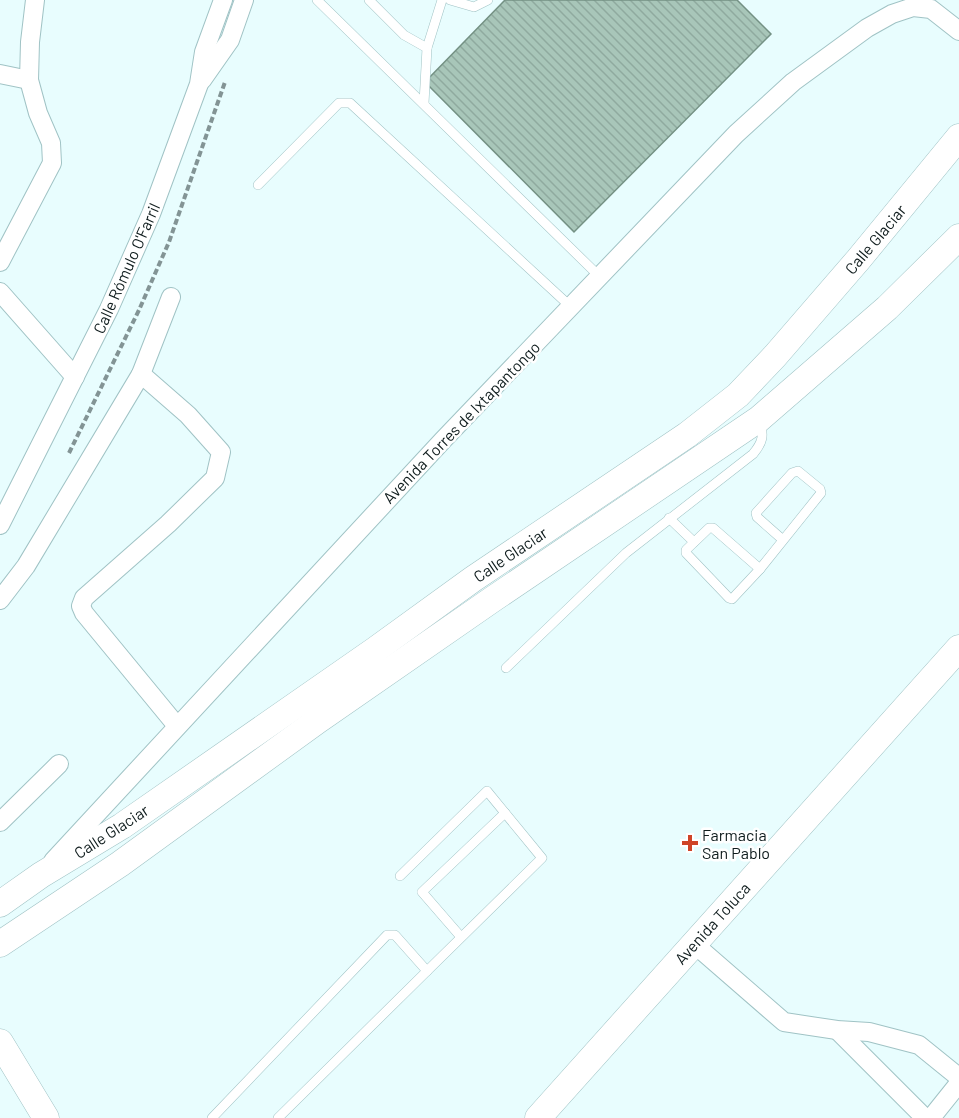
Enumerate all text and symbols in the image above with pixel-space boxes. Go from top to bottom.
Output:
street label: Calle Rómulo O'Farril [89,200,163,336]
street label: Calle Glaciar [840,200,910,278]
street label: Avenida Torres de Ixtapantongo [379,337,543,507]
street label: Calle Glaciar [469,522,551,586]
street label: Calle Glaciar [70,800,152,862]
place label: Farmacia San Pablo [702,825,770,862]
marker: Farmacia San Pablo [683,836,697,850]
street label: Avenida Toluca [670,878,754,968]

